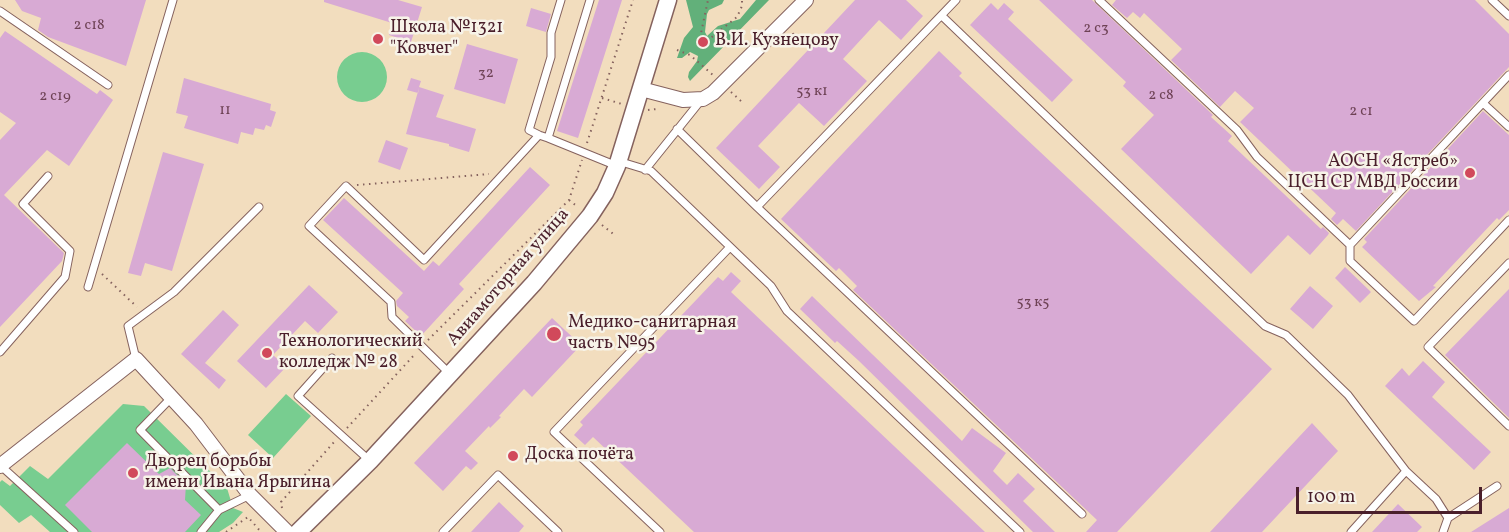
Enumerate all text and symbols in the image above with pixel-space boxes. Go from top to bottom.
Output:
house number: 2 с18 [73,17,105,35]
place label: Школа №1321 "Ковчег" [390,18,503,60]
house number: 2 с3 [1083,20,1109,38]
place label: В.И. Кузнецову [715,31,839,53]
marker: Школа №1321 "Ковчег" [371,32,385,46]
marker: В.И. Кузнецову [696,35,710,49]
house number: 32 [478,65,494,83]
house number: 53 к1 [796,83,828,101]
house number: 2 с8 [1148,87,1174,105]
house number: 2 с19 [39,88,71,106]
house number: 11 [219,102,231,120]
house number: 2 с1 [1349,103,1373,121]
place label: АОСН «Ястреб» ЦСН СР МВД России [1287,152,1458,195]
marker: АОСН «Ястреб» ЦСН СР МВД России [1463,166,1477,180]
street label: Авиамоторная улица [443,205,575,351]
house number: 53 к5 [1016,294,1050,312]
place label: Медико-санитарная часть №95 [568,313,736,356]
marker: Медико-санитарная часть №95 [545,325,563,343]
place label: Технологический колледж № 28 [279,332,423,374]
marker: Технологический колледж № 28 [260,346,274,360]
place label: Доска почёта [525,445,634,467]
marker: Доска почёта [506,449,520,463]
place label: Дворец борьбы имени Ивана Ярыгина [145,452,331,494]
marker: Дворец борьбы имени Ивана Ярыгина [126,466,140,480]
scale bar [1299,475,1485,513]
text: 100 m [1307,485,1356,510]

